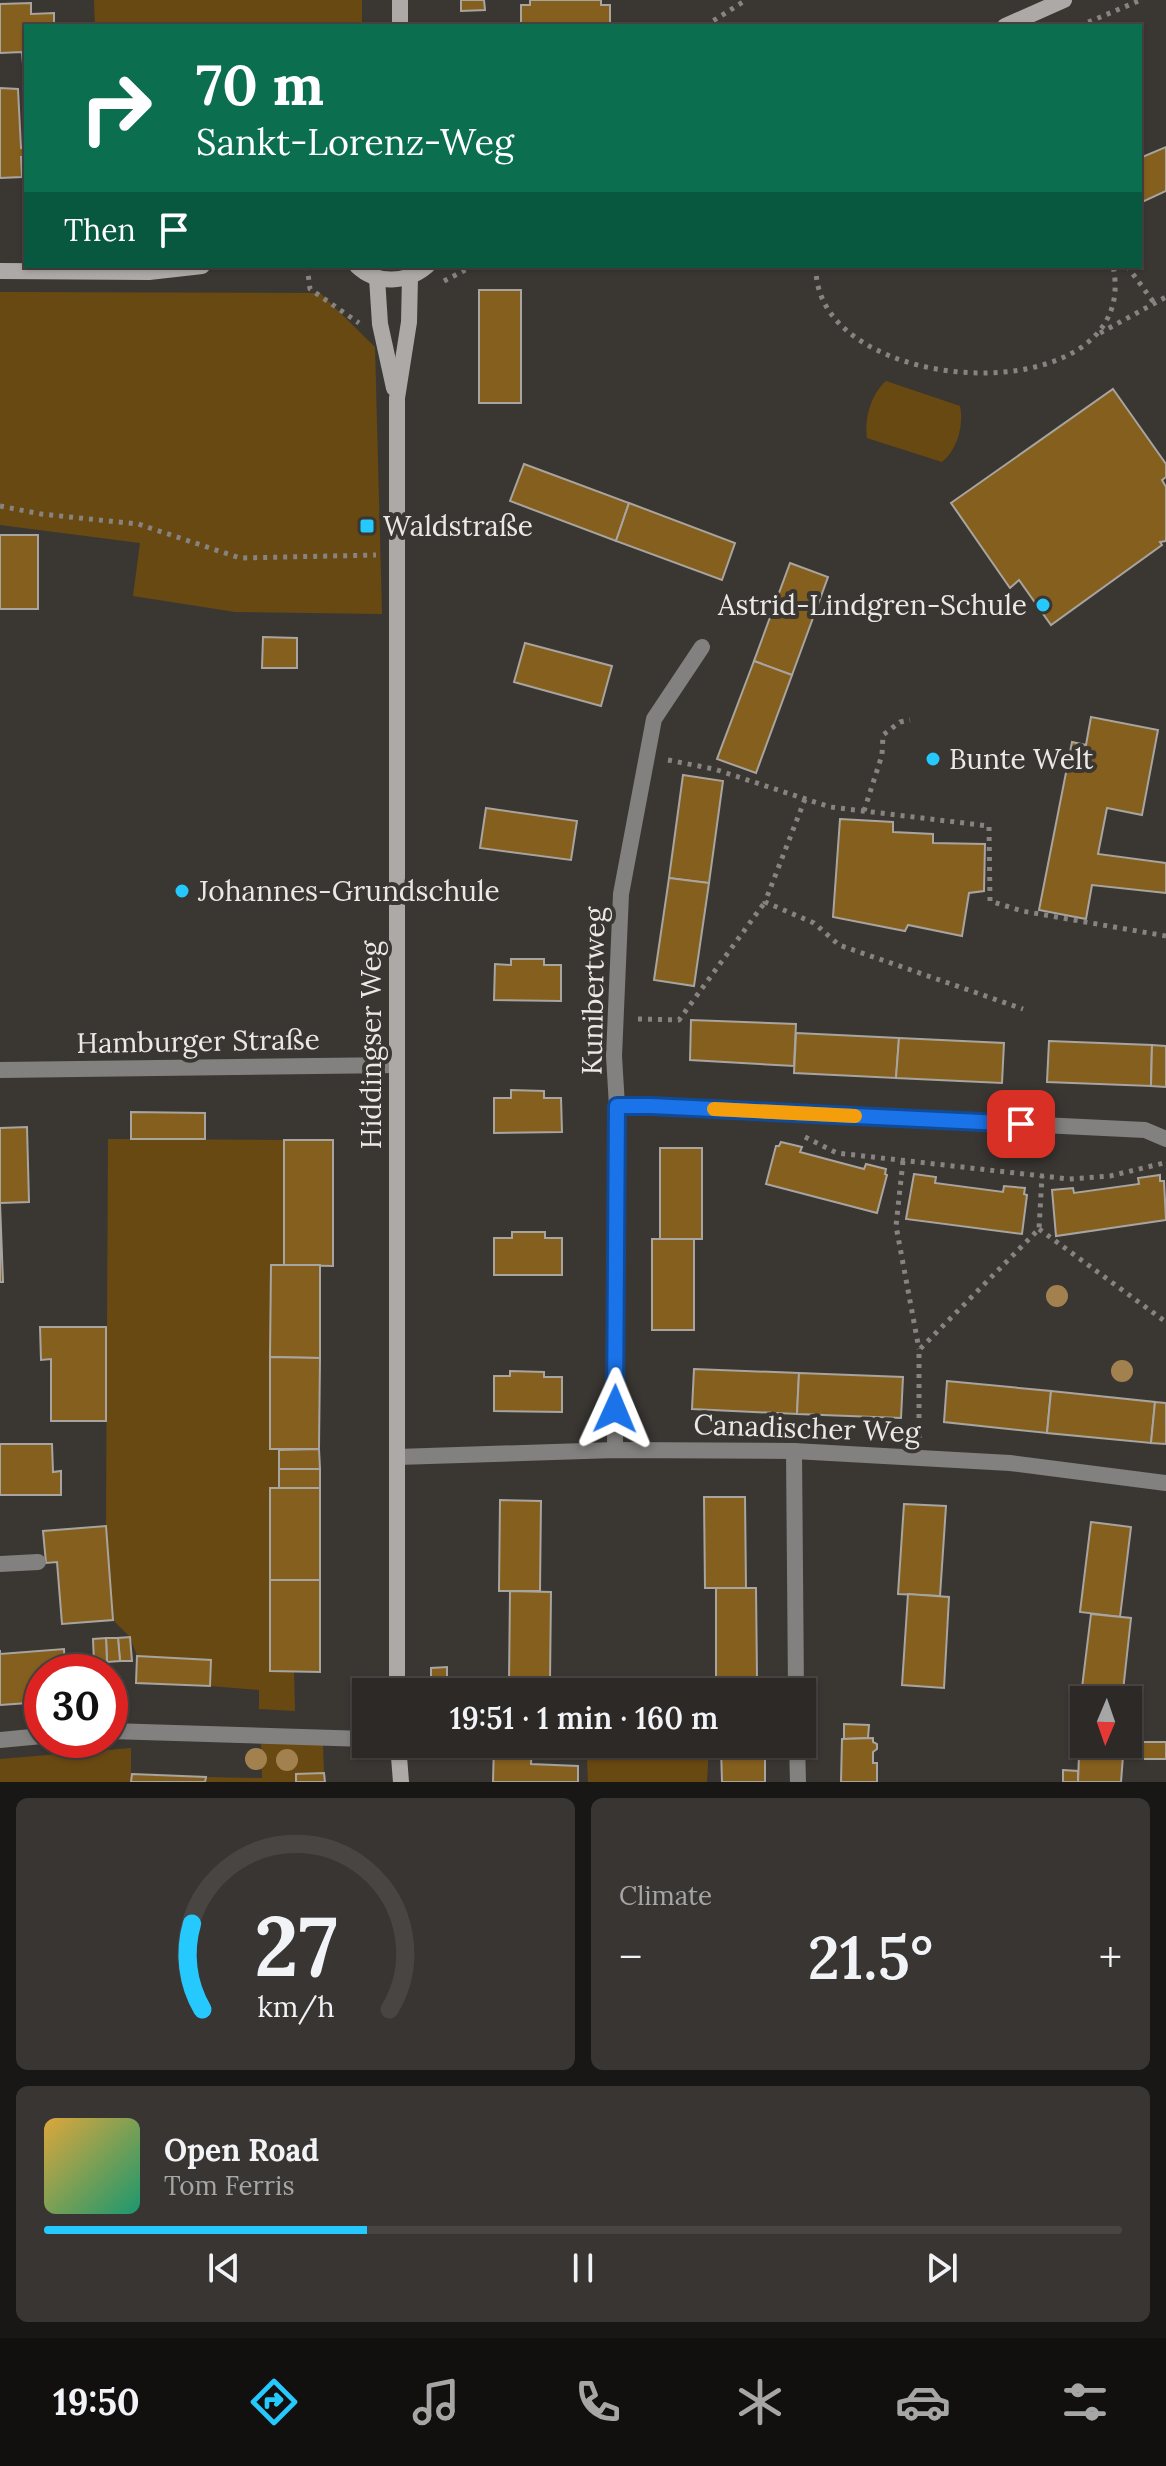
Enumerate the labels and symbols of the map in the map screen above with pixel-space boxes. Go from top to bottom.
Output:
place label: Waldstraße [383,508,533,544]
marker: Waldstraße [358,517,376,535]
place label: Astrid-Lindgren-Schule [717,587,1027,623]
marker: Astrid-Lindgren-Schule [1034,596,1052,614]
place label: Bunte Welt [949,741,1094,777]
marker: Bunte Welt [924,750,942,768]
place label: Johannes-Grundschule [197,873,500,909]
marker: Johannes-Grundschule [173,882,191,900]
street label: Kunibertweg [574,906,612,1075]
street label: Hiddingser Weg [353,940,389,1149]
street label: Hamburger Straße [76,1021,320,1061]
pin [987,1090,1055,1158]
position arrow [573,1367,657,1451]
street label: Canadischer Weg [693,1406,921,1450]
speed limit sign: 30 [24,1654,128,1758]
north arrow [1070,1686,1142,1758]

